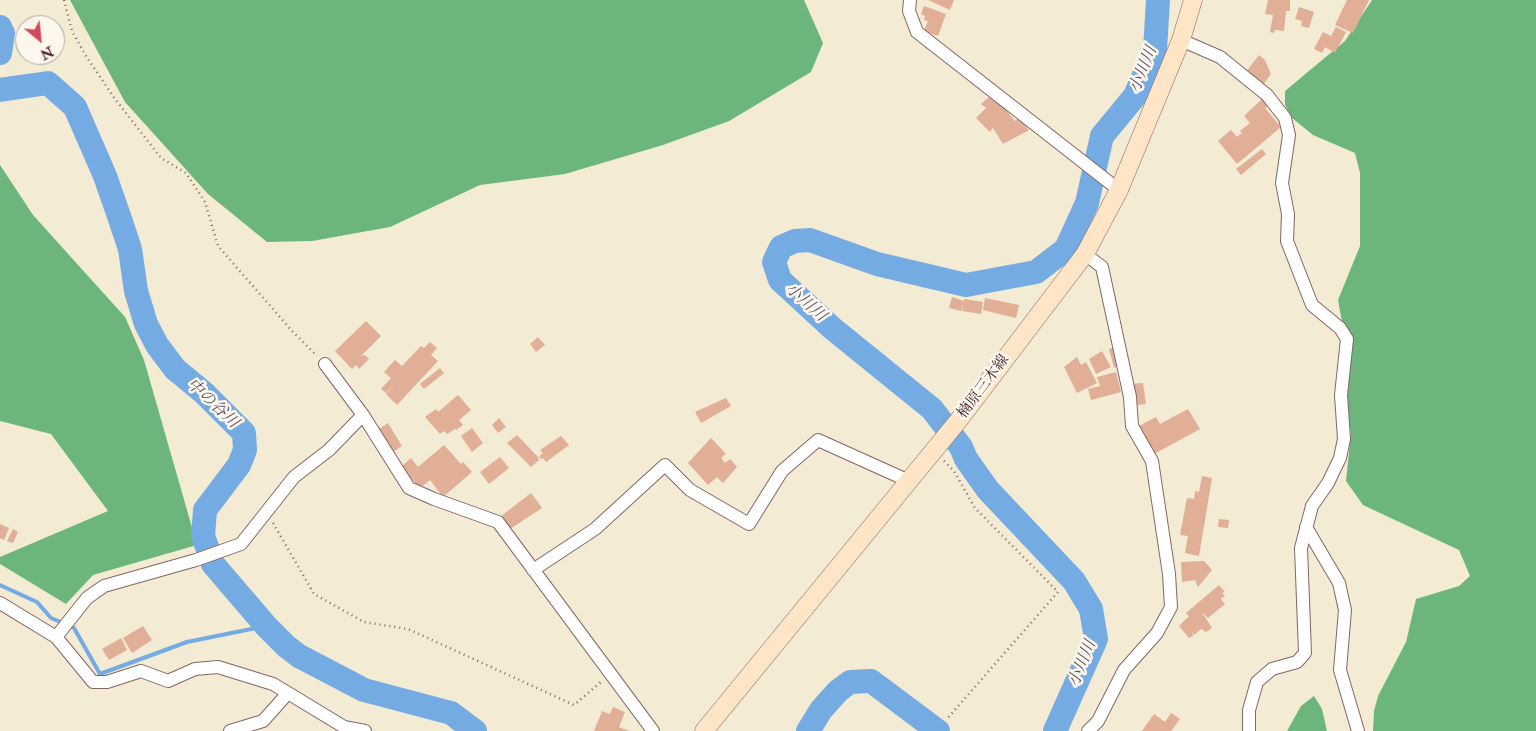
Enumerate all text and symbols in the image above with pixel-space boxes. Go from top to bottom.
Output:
north arrow [15,15,65,65]
text: N [37,42,56,63]
water label: 小川川 [1126,44,1162,96]
water label: 小川川 [781,280,829,326]
street label: 楠原三木線 [954,352,1014,422]
water label: 中の谷川 [182,375,242,433]
water label: 小川川 [1065,638,1101,690]

